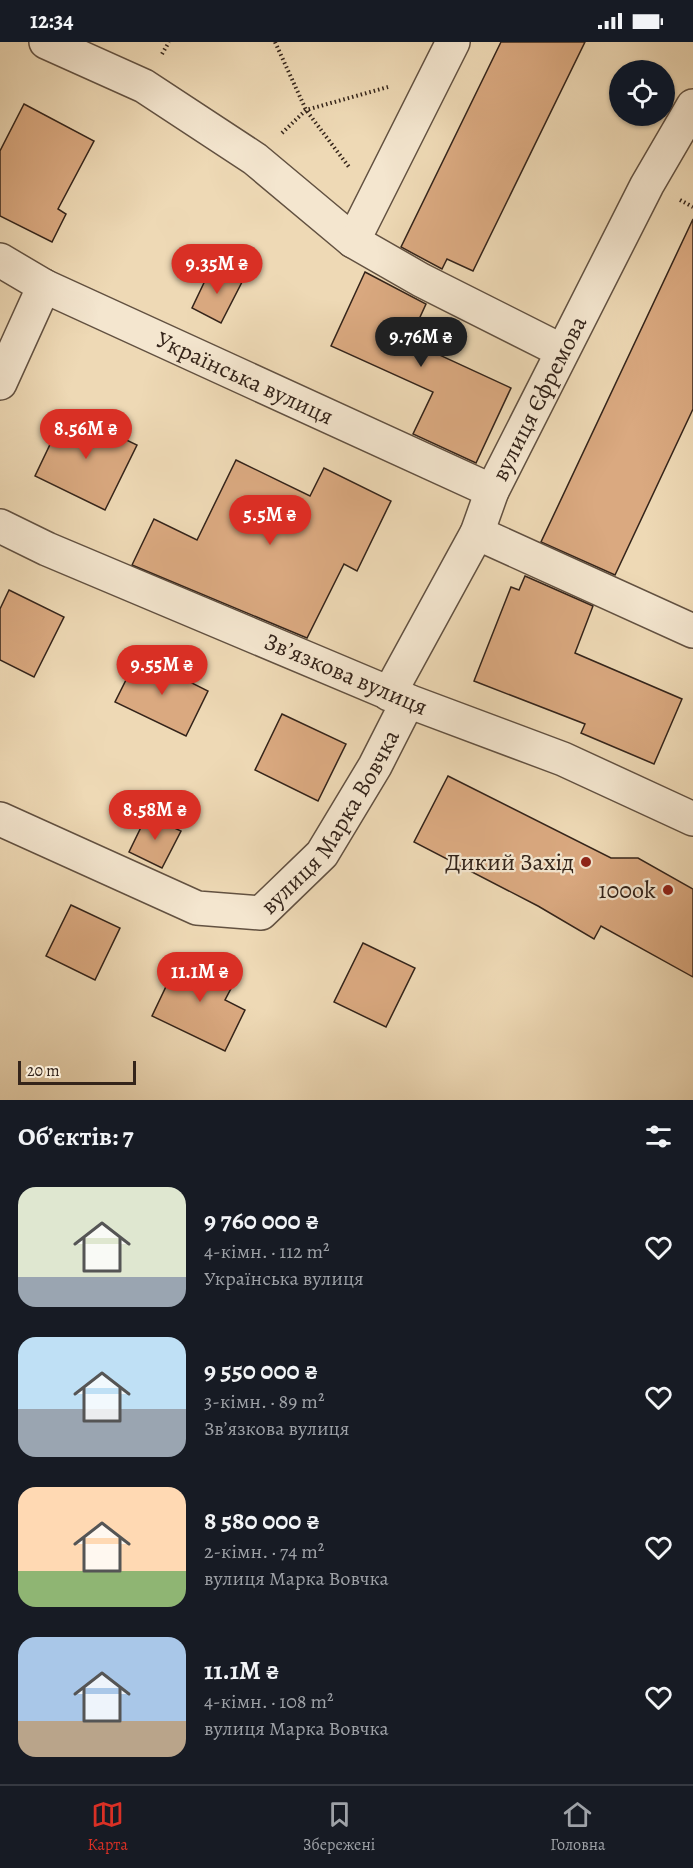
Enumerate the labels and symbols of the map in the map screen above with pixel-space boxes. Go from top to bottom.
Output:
pin: 9.35M ₴ [162,244,272,295]
street label: вулиця Єфремова [484,310,594,486]
pin: 9.76M ₴ [366,317,476,368]
street label: Українська вулиця [151,323,339,432]
pin: 8.56M ₴ [31,409,141,460]
pin: 5.5M ₴ [221,495,319,546]
street label: Звʼязкова вулиця [259,625,433,723]
pin: 9.55M ₴ [107,645,217,696]
street label: вулиця Марка Вовчка [253,724,407,921]
pin: 8.58M ₴ [100,790,210,841]
place label: Дикий Захід [445,846,574,878]
marker: Дикий Захід [579,855,593,869]
place label: 100ok [598,874,656,906]
marker: 100ok [661,883,675,897]
pin: 11.1M ₴ [145,952,255,1003]
scale bar [18,1058,136,1086]

